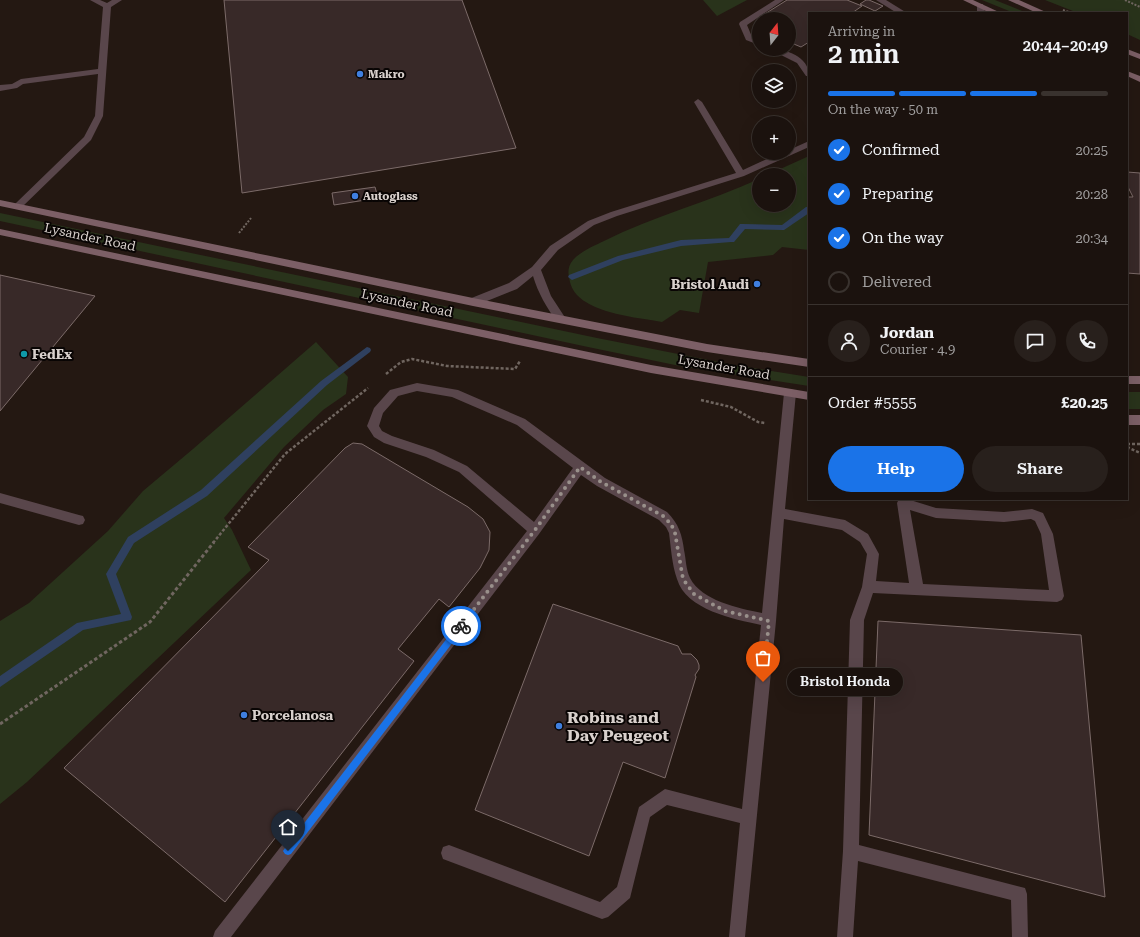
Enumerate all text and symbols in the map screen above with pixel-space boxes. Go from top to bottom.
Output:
north arrow [752,12,796,56]
map controls [752,12,796,212]
text: Arriving in [828,24,895,39]
text: 20:44–20:49 [1023,37,1108,55]
text: 2 min [828,39,900,69]
button: layers [752,64,796,108]
place label: Makro [368,68,405,81]
marker: Makro [355,69,365,79]
text: On the way · 50 m [828,102,938,117]
button: + [752,116,796,160]
icon: check [828,139,850,161]
text: Confirmed [862,141,940,159]
text: 20:25 [1076,143,1108,158]
button: − [752,168,796,212]
icon: check [828,183,850,205]
text: Preparing [862,185,933,203]
text: 20:28 [1076,187,1108,202]
place label: Autoglass [363,190,418,203]
marker: Autoglass [350,191,360,201]
street label: Lysander Road [43,220,138,254]
icon: check [828,227,850,249]
text: On the way [862,229,944,247]
text: 20:34 [1076,231,1108,246]
text: Delivered [862,273,932,291]
place label: Bristol Audi [671,277,750,292]
marker: Bristol Audi [752,279,762,289]
street label: Lysander Road [360,286,455,320]
button: person [828,320,870,362]
button: chat [1014,320,1056,362]
button: phone [1066,320,1108,362]
text: Jordan [880,324,934,342]
text: Courier · 4.9 [880,342,955,357]
place label: FedEx [32,347,72,362]
marker: FedEx [19,349,29,359]
street label: Lysander Road [677,352,772,383]
text: Order #5555 [828,394,917,412]
text: £20.25 [1061,394,1108,412]
button: Help [828,446,964,492]
button: Share [972,446,1108,492]
courier [441,606,481,646]
icon: bike [450,615,472,637]
pin [746,641,780,682]
icon: bag [752,647,774,669]
callout: Bristol Honda [787,668,903,696]
text: Bristol Honda [800,674,890,689]
place label: Porcelanosa [252,708,334,723]
place label: Robins and Day Peugeot [567,708,669,745]
marker: Porcelanosa [239,710,249,720]
marker: Robins and Day Peugeot [554,721,564,731]
pin [271,810,305,851]
icon: home [277,816,299,838]

